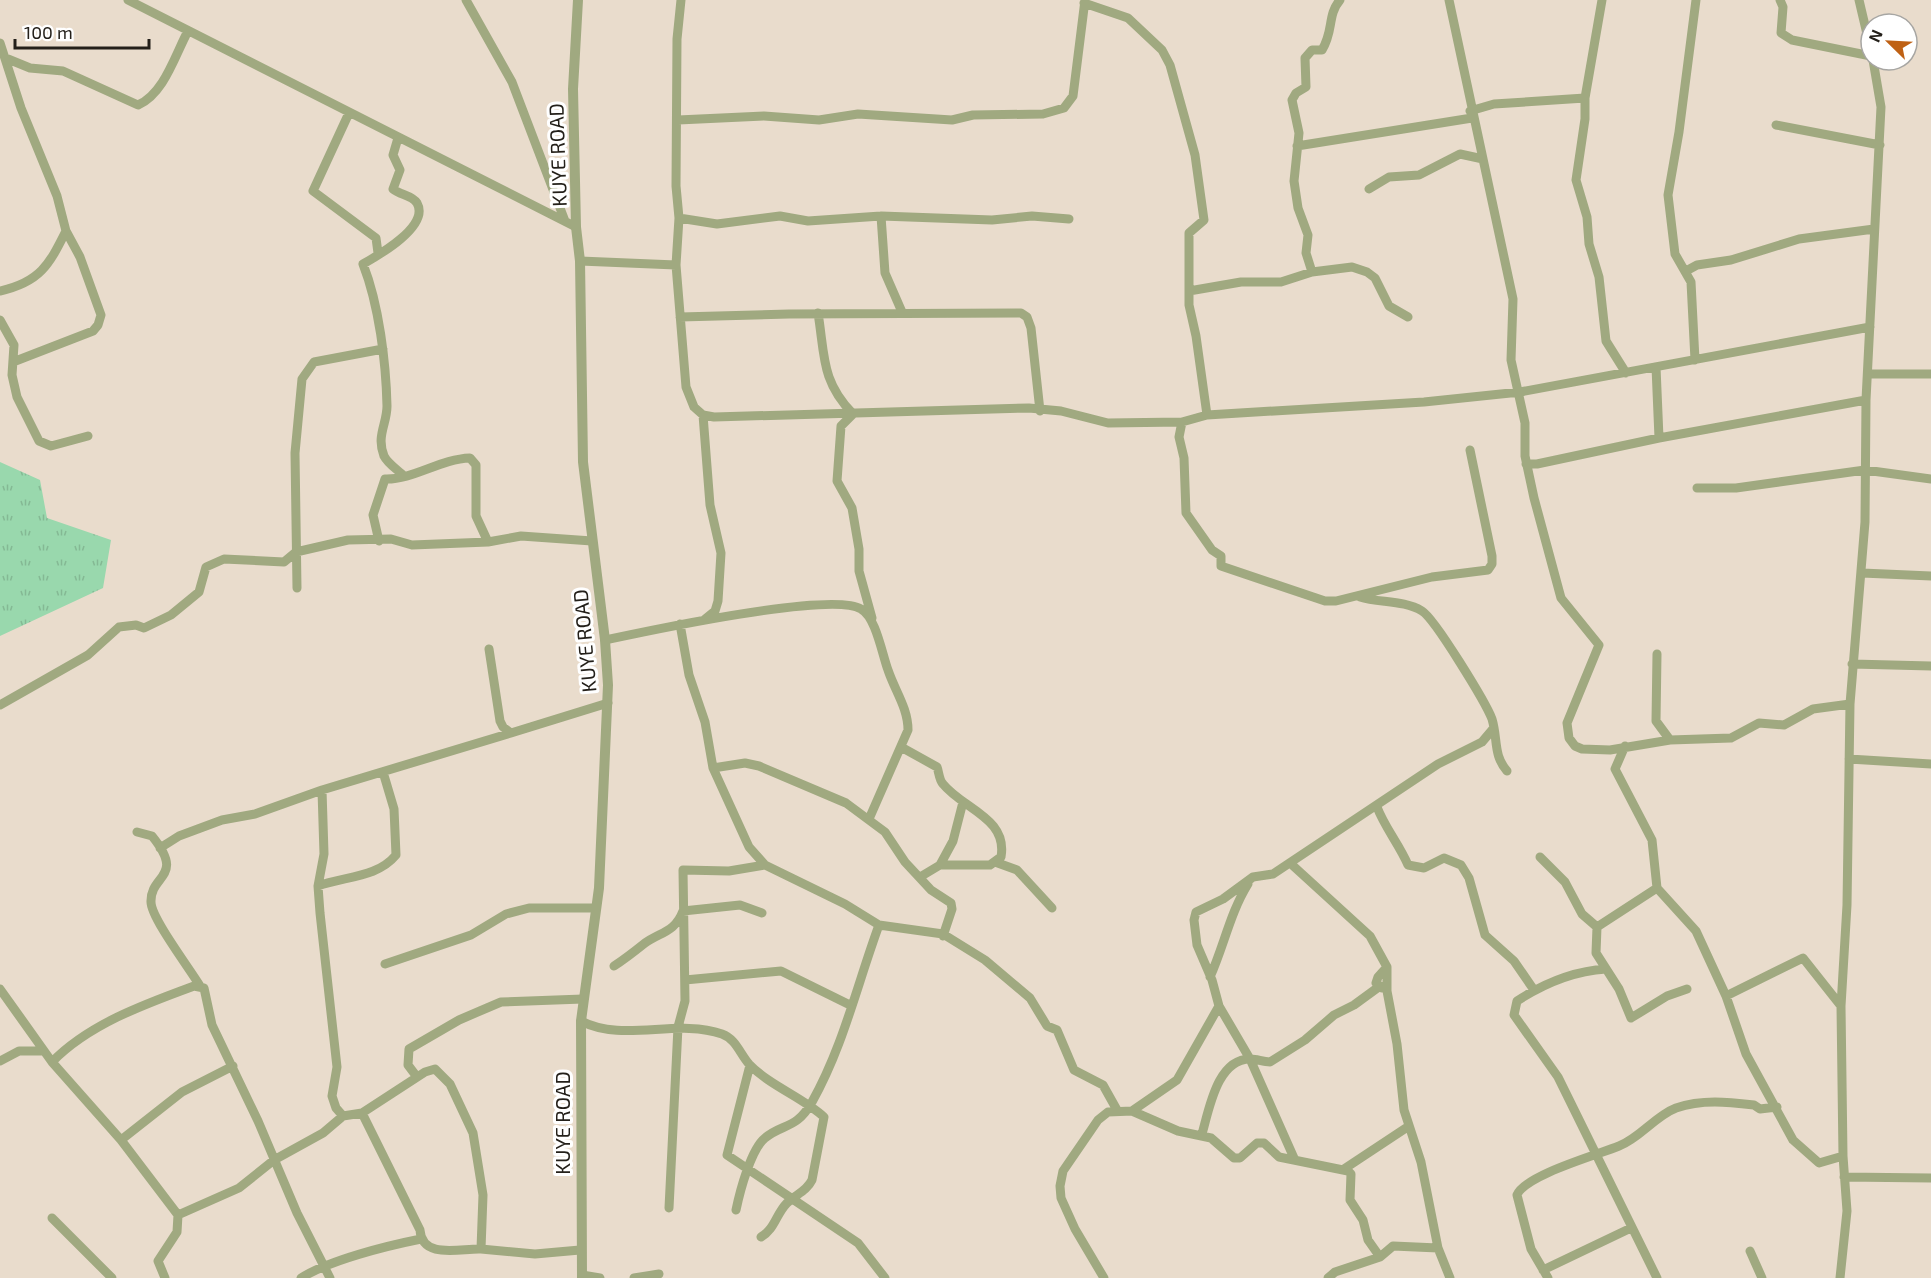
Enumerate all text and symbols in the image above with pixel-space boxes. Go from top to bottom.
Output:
scale bar [15,12,148,50]
north arrow [1859,12,1919,72]
text: 100 m [24,21,73,43]
text: N [1864,27,1886,45]
street label: KUYE ROAD [543,103,571,207]
street label: KUYE ROAD [568,588,600,694]
street label: KUYE ROAD [550,1071,574,1175]

